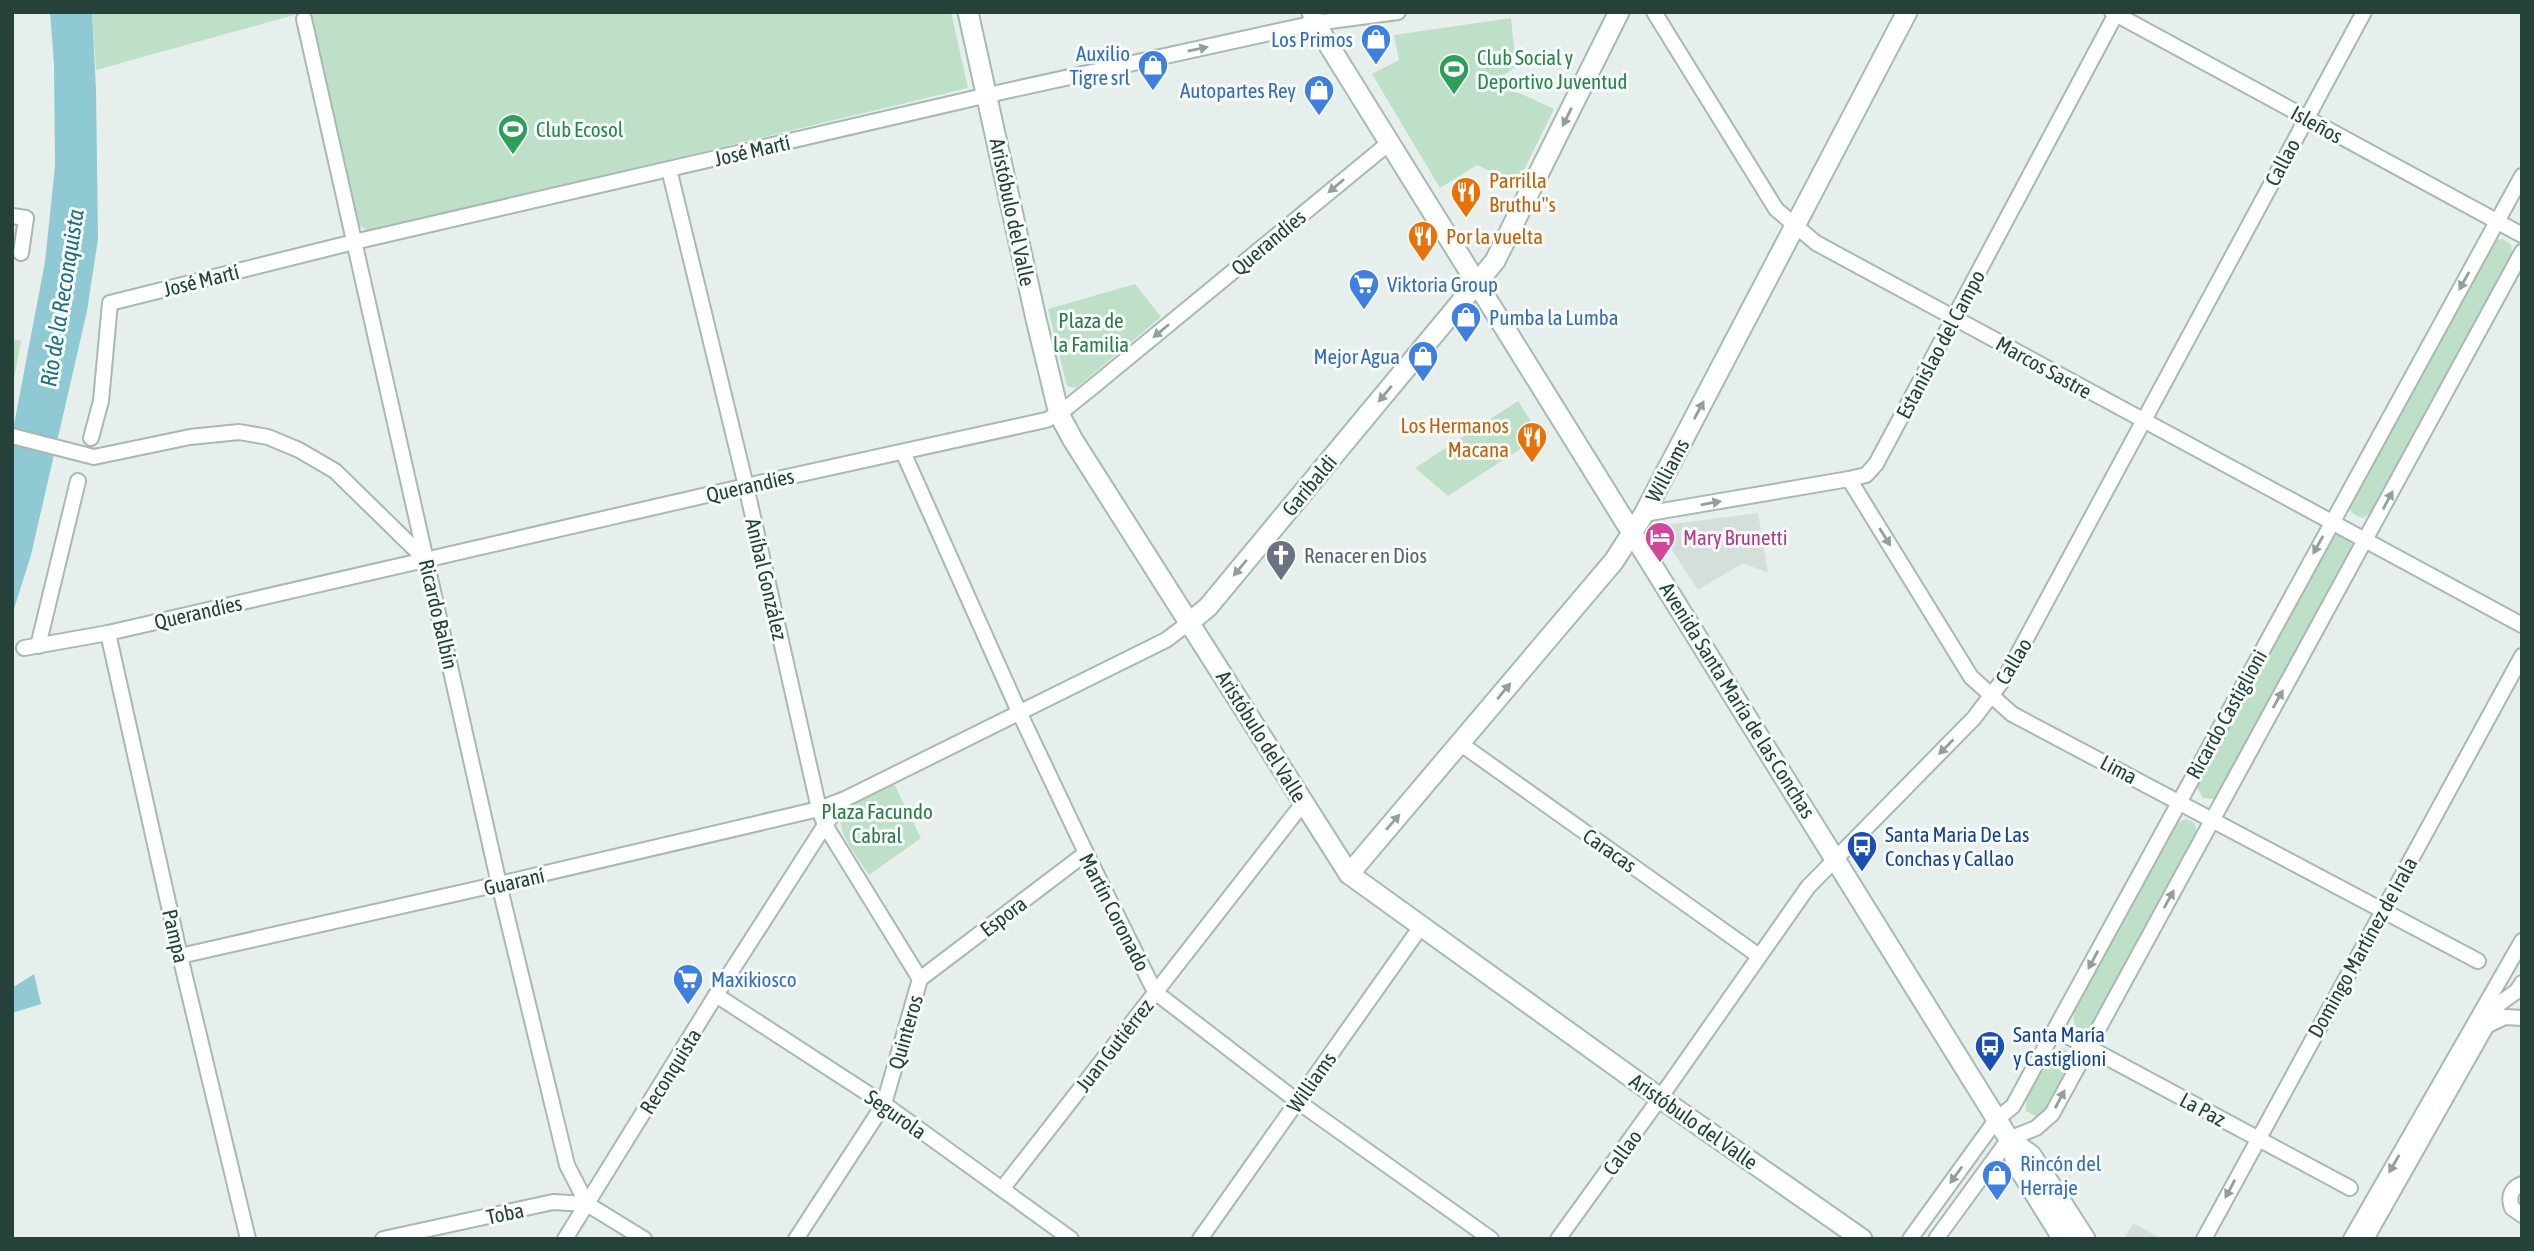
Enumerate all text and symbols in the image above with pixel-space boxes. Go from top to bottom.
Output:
shop icon: Los Primos [1359,22,1393,66]
place label: Los Primos [1271,27,1353,51]
place label: Auxilio Tigre srl [1070,41,1130,89]
one-way arrow [1187,43,1209,54]
place label: Club Social y Deportivo Juventud [1477,45,1627,93]
shop icon: Auxilio Tigre srl [1136,48,1170,92]
sports icon: Club Social y Deportivo Juventud [1437,52,1471,96]
shop icon: Autopartes Rey [1302,73,1336,117]
place label: Autopartes Rey [1180,78,1296,102]
street label: Isleños [2287,100,2347,148]
one-way arrow [1561,107,1572,127]
sports icon: Club Ecosol [496,112,530,156]
place label: Club Ecosol [536,117,624,141]
street label: José Martí [712,130,792,170]
street label: Callao [2260,134,2304,190]
street label: Aristóbulo del Valle [986,136,1040,288]
place label: Parrilla Bruthu"s [1489,168,1556,216]
restaurant icon: Parrilla Bruthu"s [1449,175,1483,219]
one-way arrow [1327,178,1345,194]
street label: Querandíes [1226,204,1310,280]
water label: Río de la Reconquista [35,207,89,389]
restaurant icon: Por la vuelta [1406,219,1440,263]
place label: Por la vuelta [1446,224,1543,248]
street label: José Martí [161,259,241,301]
street label: Estanislao del Campo [1891,266,1989,422]
supermarket icon: Viktoria Group [1347,267,1381,311]
place label: Viktoria Group [1387,272,1498,296]
one-way arrow [2458,272,2470,292]
shop icon: Pumba la Lumba [1449,300,1483,344]
place label: Pumba la Lumba [1489,305,1618,329]
park label: Plaza de la Familia [1053,308,1129,356]
one-way arrow [1152,323,1169,338]
street label: Marcos Sastre [1992,331,2096,403]
shop icon: Mejor Agua [1406,339,1440,383]
place label: Mejor Agua [1313,344,1400,368]
one-way arrow [1378,384,1393,402]
one-way arrow [1693,400,1704,420]
place label: Los Hermanos Macana [1400,413,1509,461]
restaurant icon: Los Hermanos Macana [1515,420,1549,464]
street label: Williams [1640,434,1694,506]
street label: Garibaldi [1277,450,1341,520]
street label: Querandíes [704,463,796,507]
one-way arrow [2382,490,2394,510]
one-way arrow [1700,497,1722,508]
street label: Aníbal González [741,516,793,643]
hotel icon: Mary Brunetti [1643,520,1677,564]
place label: Mary Brunetti [1683,525,1788,549]
one-way arrow [1879,528,1892,547]
one-way arrow [2312,535,2324,555]
church icon: Renacer en Dios [1264,538,1298,582]
place label: Renacer en Dios [1304,543,1427,567]
street label: Ricardo Balbín [415,557,463,671]
one-way arrow [1233,560,1248,577]
street label: Avenida Santa María de las Conchas [1655,578,1821,822]
street label: Querandíes [152,590,244,634]
street label: Callao [1990,633,2036,689]
street label: Ricardo Castiglioni [2181,645,2271,783]
street label: Aristóbulo del Valle [1212,666,1312,806]
one-way arrow [1497,683,1512,701]
one-way arrow [2272,690,2284,709]
one-way arrow [1937,738,1954,755]
street label: Lima [2097,750,2141,788]
park label: Plaza Facundo Cabral [821,799,933,847]
one-way arrow [1385,813,1401,831]
place label: Santa Maria De Las Conchas y Callao [1885,822,2029,870]
street label: Caracas [1579,823,1641,877]
bus stop icon: Santa Maria De Las Conchas y Callao [1845,829,1879,873]
street label: Martín Coronado [1075,849,1155,975]
street label: Domingo Martínez de Irala [2302,853,2422,1041]
street label: Guaraní [481,862,547,900]
one-way arrow [2163,889,2175,908]
street label: Espora [975,891,1031,941]
street label: Pampa [158,907,194,965]
one-way arrow [2087,951,2099,970]
supermarket icon: Maxikiosco [671,962,705,1006]
place label: Maxikiosco [711,967,797,991]
street label: Quinteros [883,992,927,1072]
street label: Juan Gutiérrez [1070,994,1158,1096]
place label: Santa María y Castiglioni [2013,1022,2106,1070]
street label: Reconquista [634,1024,706,1118]
bus stop icon: Santa María y Castiglioni [1973,1029,2007,1073]
street label: Williams [1282,1047,1340,1117]
street label: Aristóbulo del Valle [1625,1068,1763,1174]
street label: Segurola [861,1084,931,1144]
street label: La Paz [2176,1087,2230,1131]
one-way arrow [2054,1089,2066,1108]
street label: Callao [1598,1125,1646,1179]
place label: Rincón del Herraje [2020,1151,2102,1199]
one-way arrow [2388,1154,2400,1174]
shop icon: Rincón del Herraje [1980,1158,2014,1202]
one-way arrow [1949,1166,1963,1185]
one-way arrow [2225,1179,2237,1199]
street label: Toba [484,1197,526,1229]

